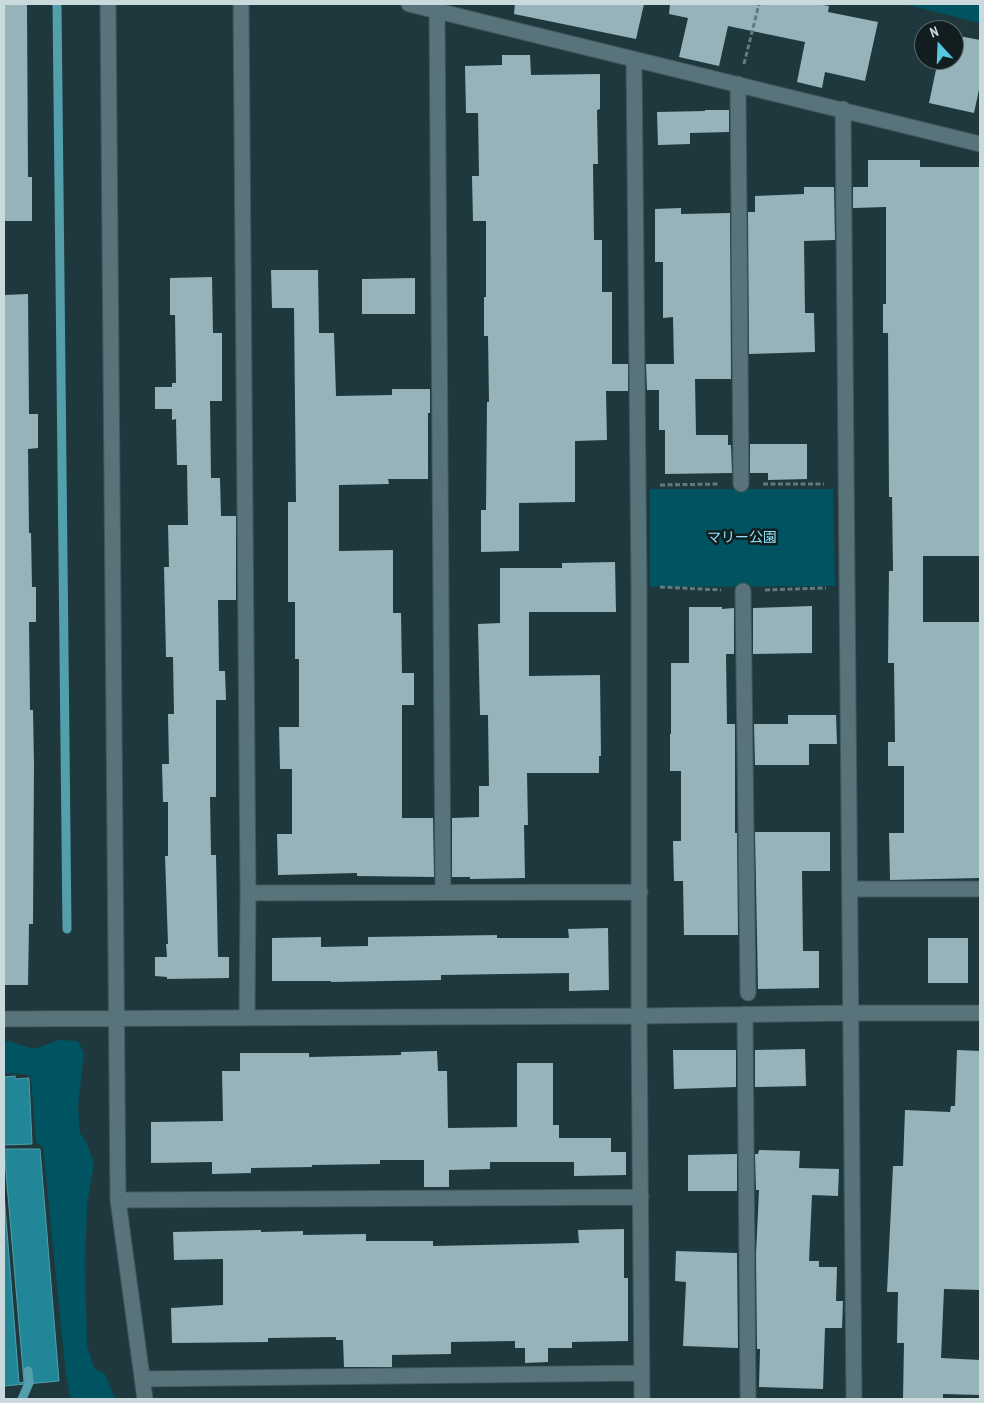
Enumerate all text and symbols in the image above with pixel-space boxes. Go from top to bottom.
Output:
north arrow [914,20,964,70]
text: N [928,22,941,42]
park label: マリー公園 [707,530,777,546]

